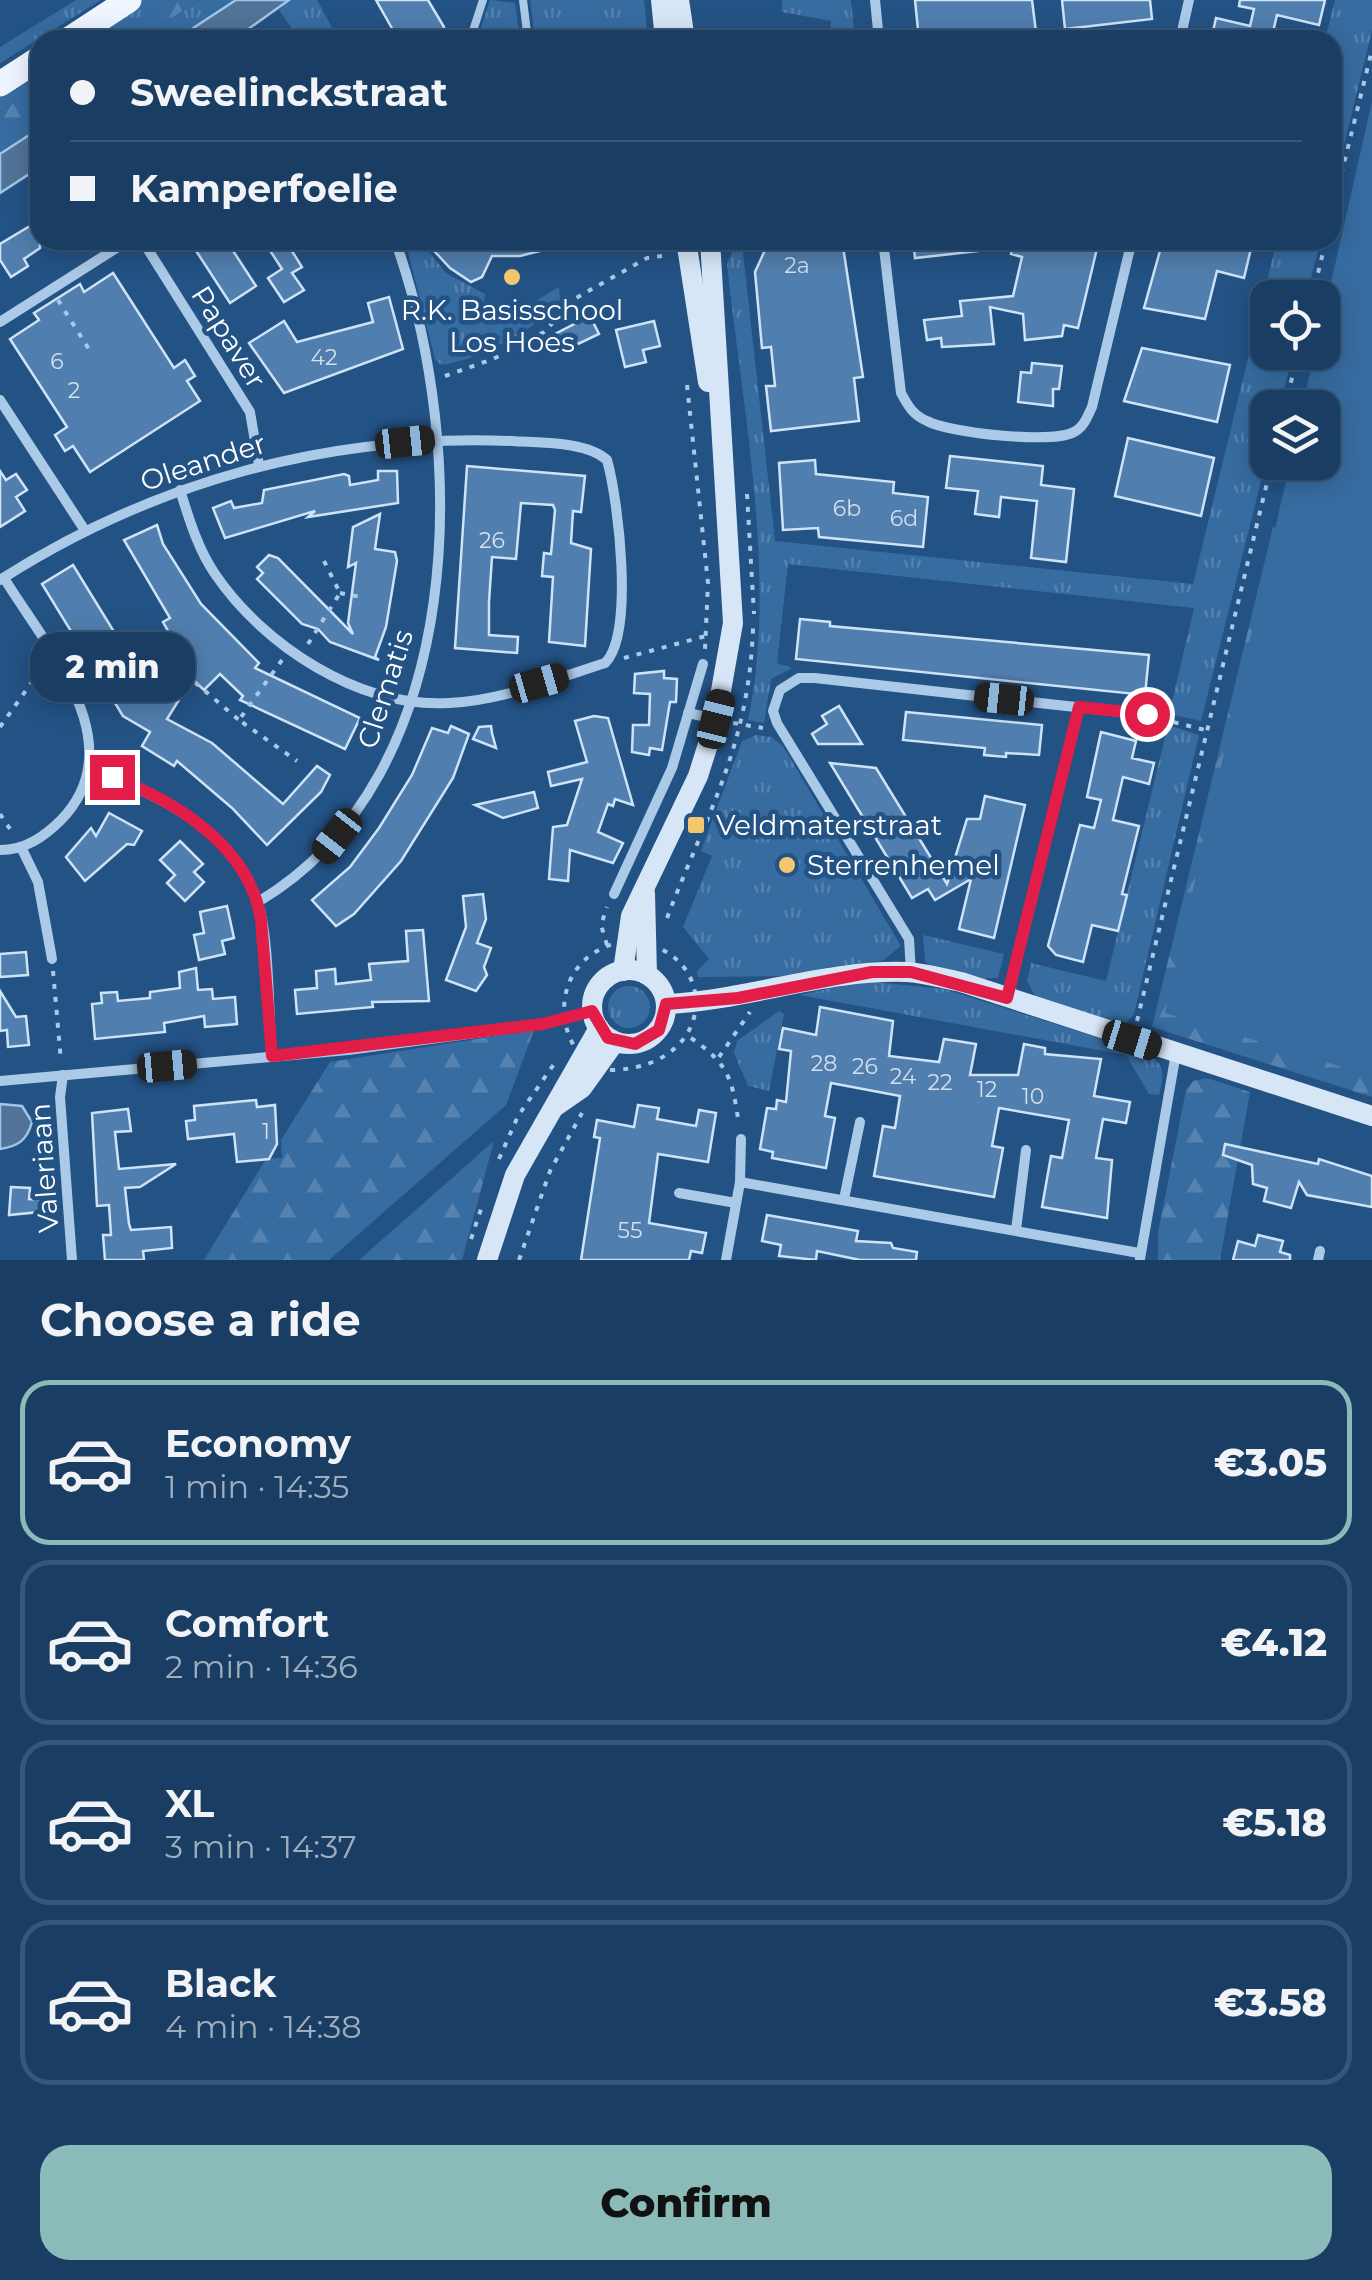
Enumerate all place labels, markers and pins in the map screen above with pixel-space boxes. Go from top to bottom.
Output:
marker: R.K. Basisschool Los Hoes [501,266,523,288]
place label: R.K. Basisschool Los Hoes [401,293,623,359]
place label: Veldmaterstraat [716,808,942,842]
marker: Veldmaterstraat [685,814,707,836]
place label: Sterrenhemel [807,848,1000,882]
marker: Sterrenhemel [776,854,798,876]

